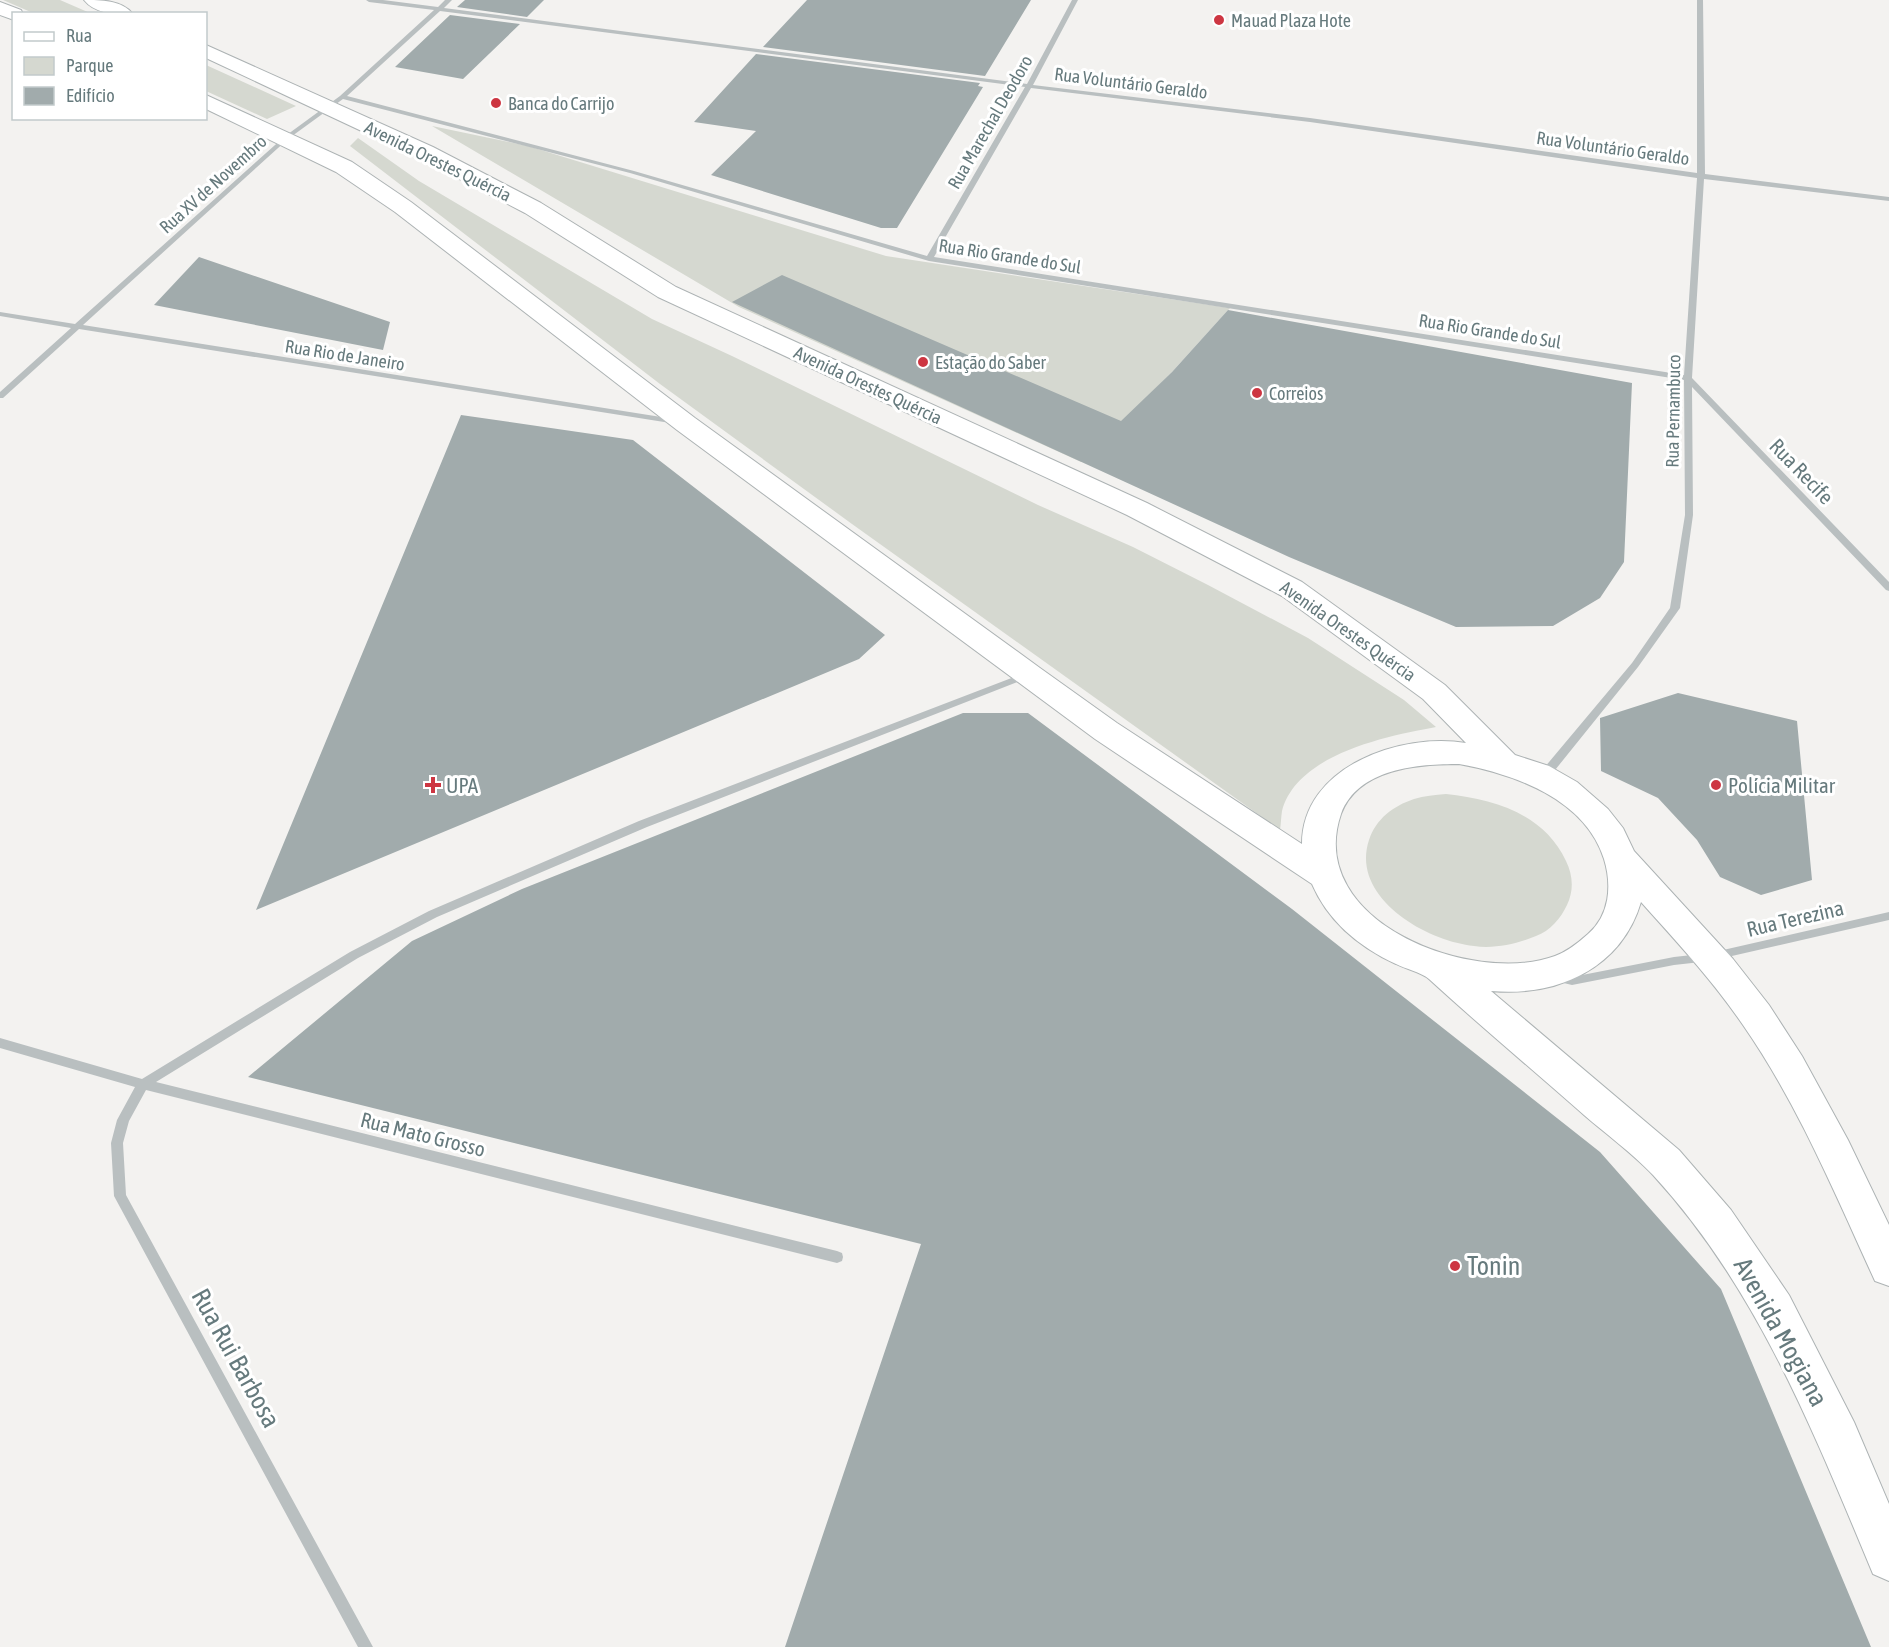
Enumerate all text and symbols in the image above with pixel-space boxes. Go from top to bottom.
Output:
place label: Mauad Plaza Hote [1231,10,1351,31]
legend [12,12,207,120]
marker: Mauad Plaza Hote [1212,13,1226,27]
text: Rua [66,25,92,46]
street label: Rua Marechal Deodoro [943,51,1037,193]
text: Parque [66,55,114,76]
street label: Rua Voluntário Geraldo [1053,63,1209,103]
text: Edifício [66,85,115,106]
place label: Banca do Carrijo [508,93,614,114]
marker: Banca do Carrijo [489,96,503,110]
street label: Avenida Orestes Quércia [361,116,515,206]
street label: Rua Voluntário Geraldo [1535,127,1691,169]
street label: Rua XV de Novembro [155,130,271,238]
street label: Rua Rio Grande do Sul [937,234,1083,278]
street label: Rua Rio Grande do Sul [1417,309,1563,353]
street label: Rua Rio de Janeiro [284,335,406,375]
street label: Avenida Orestes Quércia [791,342,945,428]
place label: Estação do Saber [935,352,1047,373]
street label: Rua Pernambuco [1662,354,1684,468]
marker: Estação do Saber [916,355,930,369]
place label: Correios [1269,383,1323,404]
marker: Correios [1250,386,1264,400]
street label: Rua Recife [1765,433,1839,509]
street label: Avenida Orestes Quércia [1276,576,1420,686]
place label: UPA [446,773,479,797]
place label: Polícia Militar [1728,773,1836,797]
marker: UPA [424,776,442,794]
marker: Polícia Militar [1709,778,1723,792]
street label: Rua Terezina [1744,895,1846,941]
street label: Rua Mato Grosso [358,1107,488,1161]
place label: Tonin [1467,1251,1520,1281]
street label: Avenida Mogiana [1728,1253,1834,1411]
marker: Tonin [1448,1259,1462,1273]
street label: Rua Rui Barbosa [185,1283,287,1433]

